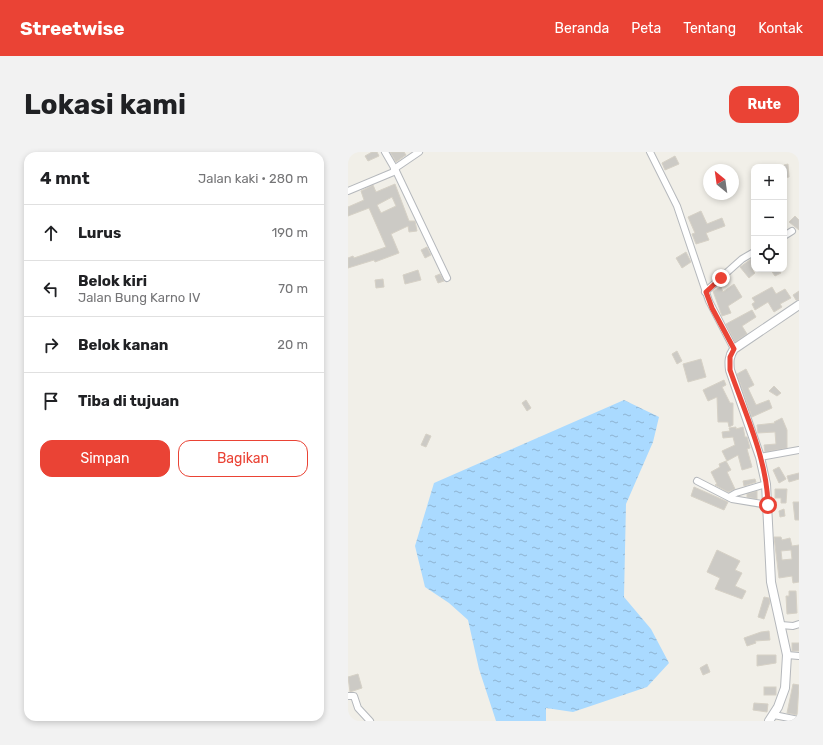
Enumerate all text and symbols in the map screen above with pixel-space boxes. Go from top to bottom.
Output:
text: Streetwise [20,17,125,40]
text: Beranda [555,20,609,37]
text: Peta [631,20,661,37]
text: Tentang [683,20,736,37]
text: Kontak [758,20,803,37]
button: Rute [729,86,799,123]
text: Lokasi kami [24,88,186,121]
north arrow [703,164,739,200]
map controls [751,164,787,272]
button: + [751,164,787,200]
text: 4 mnt [40,168,90,188]
text: Jalan kaki · 280 m [198,171,308,186]
button: − [751,200,787,236]
icon: ahead [40,222,62,244]
text: Lurus [78,224,121,242]
text: 190 m [272,225,308,240]
button: locate [751,236,787,272]
route end [712,269,730,287]
text: Belok kiri [78,272,147,290]
icon: left [40,278,62,300]
text: 70 m [278,281,308,296]
text: Jalan Bung Karno IV [78,290,201,305]
icon: right [40,334,62,356]
text: Belok kanan [78,336,168,354]
text: 20 m [277,337,308,352]
icon: arrive [40,390,62,412]
text: Tiba di tujuan [78,392,179,410]
button: Simpan [40,440,170,477]
button: Bagikan [178,440,308,477]
route start [759,496,777,514]

